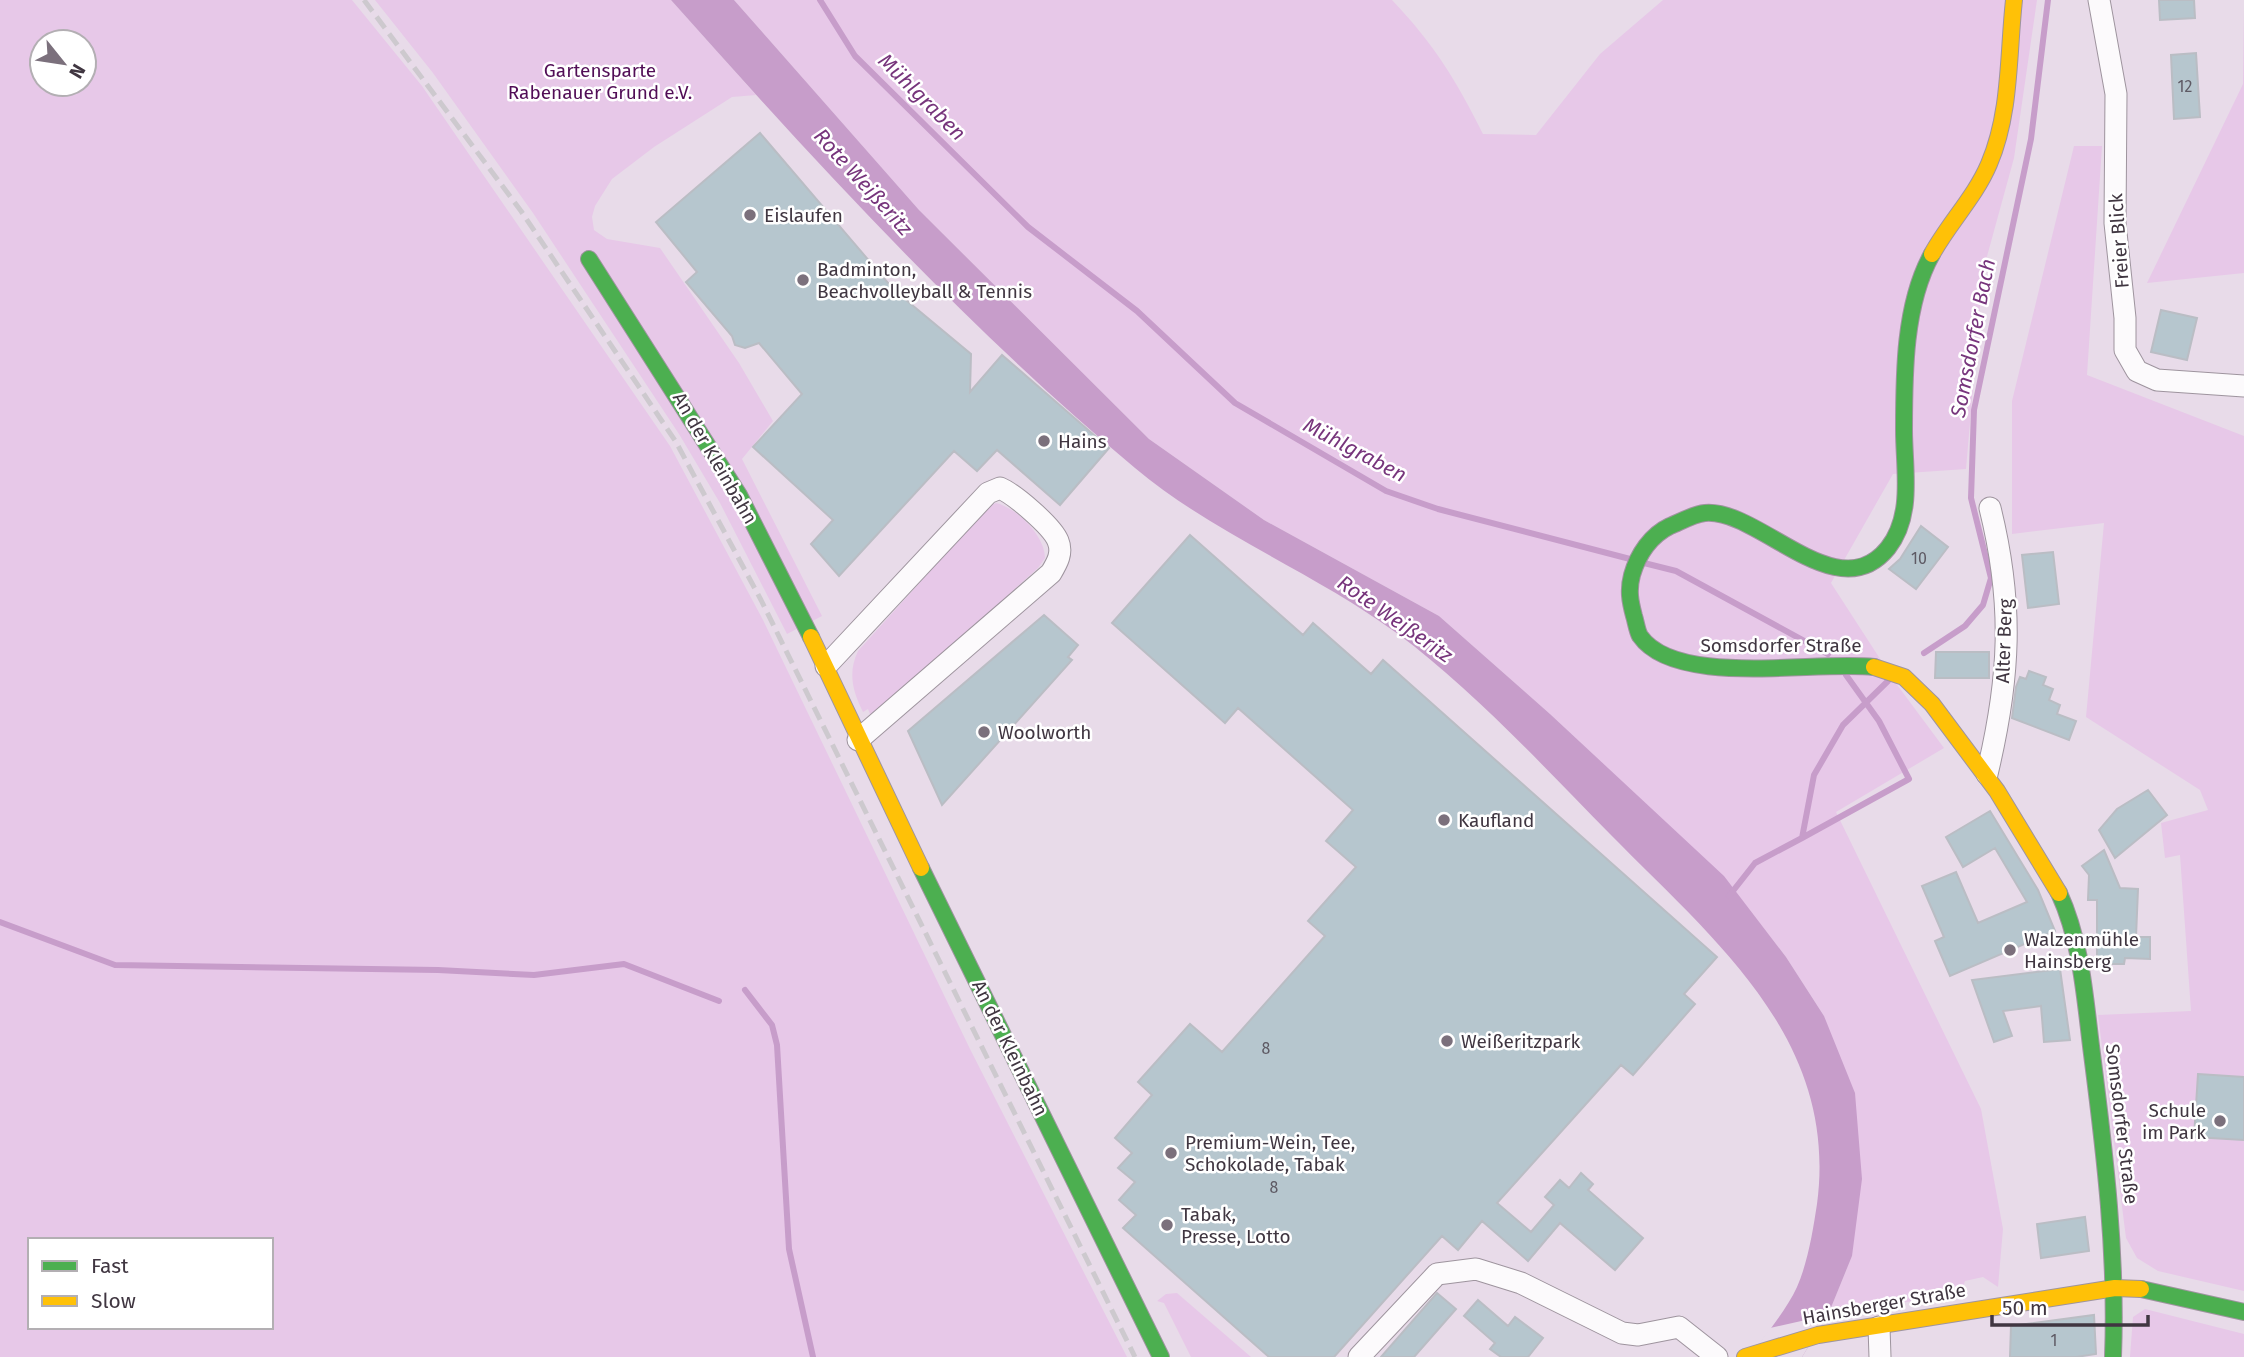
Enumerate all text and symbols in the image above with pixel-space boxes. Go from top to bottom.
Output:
north arrow [28,28,98,98]
water label: Mühlgraben [873,48,971,146]
park label: Gartensparte Rabenauer Grund e.V. [508,59,692,104]
text: N [64,60,90,82]
house number: 12 [2178,77,2192,96]
water label: Rote Weißeritz [808,123,918,242]
street label: Freier Blick [2104,192,2134,289]
place label: Eislaufen [764,204,843,227]
marker: Eislaufen [742,207,758,223]
water label: Somsdorfer Bach [1945,256,2001,421]
place label: Badminton, Beachvolleyball & Tennis [817,258,1032,303]
marker: Badminton, Beachvolleyball & Tennis [795,272,811,288]
street label: An der Kleinbahn [668,388,762,528]
water label: Mühlgraben [1299,412,1411,488]
place label: Hains [1058,430,1107,453]
marker: Hains [1036,433,1052,449]
house number: 10 [1911,549,1927,568]
water label: Rote Weißeritz [1332,570,1459,669]
street label: Alter Berg [1991,598,2017,684]
street label: Somsdorfer Straße [1700,634,1862,657]
place label: Woolworth [998,721,1091,744]
marker: Woolworth [976,724,992,740]
place label: Kaufland [1458,809,1534,832]
marker: Kaufland [1436,812,1452,828]
place label: Walzenmühle Hainsberg [2024,928,2139,973]
marker: Walzenmühle Hainsberg [2002,942,2018,958]
street label: An der Kleinbahn [967,976,1053,1120]
place label: Weißeritzpark [1461,1030,1580,1053]
marker: Weißeritzpark [1439,1033,1455,1049]
house number: 8 [1262,1039,1271,1058]
street label: Somsdorfer Straße [2101,1043,2143,1205]
place label: Schule im Park [2142,1099,2206,1144]
marker: Schule im Park [2212,1113,2228,1129]
place label: Premium-Wein, Tee, Schokolade, Tabak [1185,1131,1355,1176]
marker: Premium-Wein, Tee, Schokolade, Tabak [1163,1145,1179,1161]
house number: 8 [1270,1178,1279,1197]
place label: Tabak, Presse, Lotto [1181,1203,1291,1248]
marker: Tabak, Presse, Lotto [1159,1217,1175,1233]
legend [28,1238,273,1329]
text: Fast [91,1253,129,1279]
street label: Hainsberger Straße [1801,1278,1967,1330]
scale bar [1992,1284,2148,1328]
text: Slow [91,1288,136,1314]
text: 50 m [2002,1295,2048,1321]
house number: 1 [2051,1331,2057,1350]

